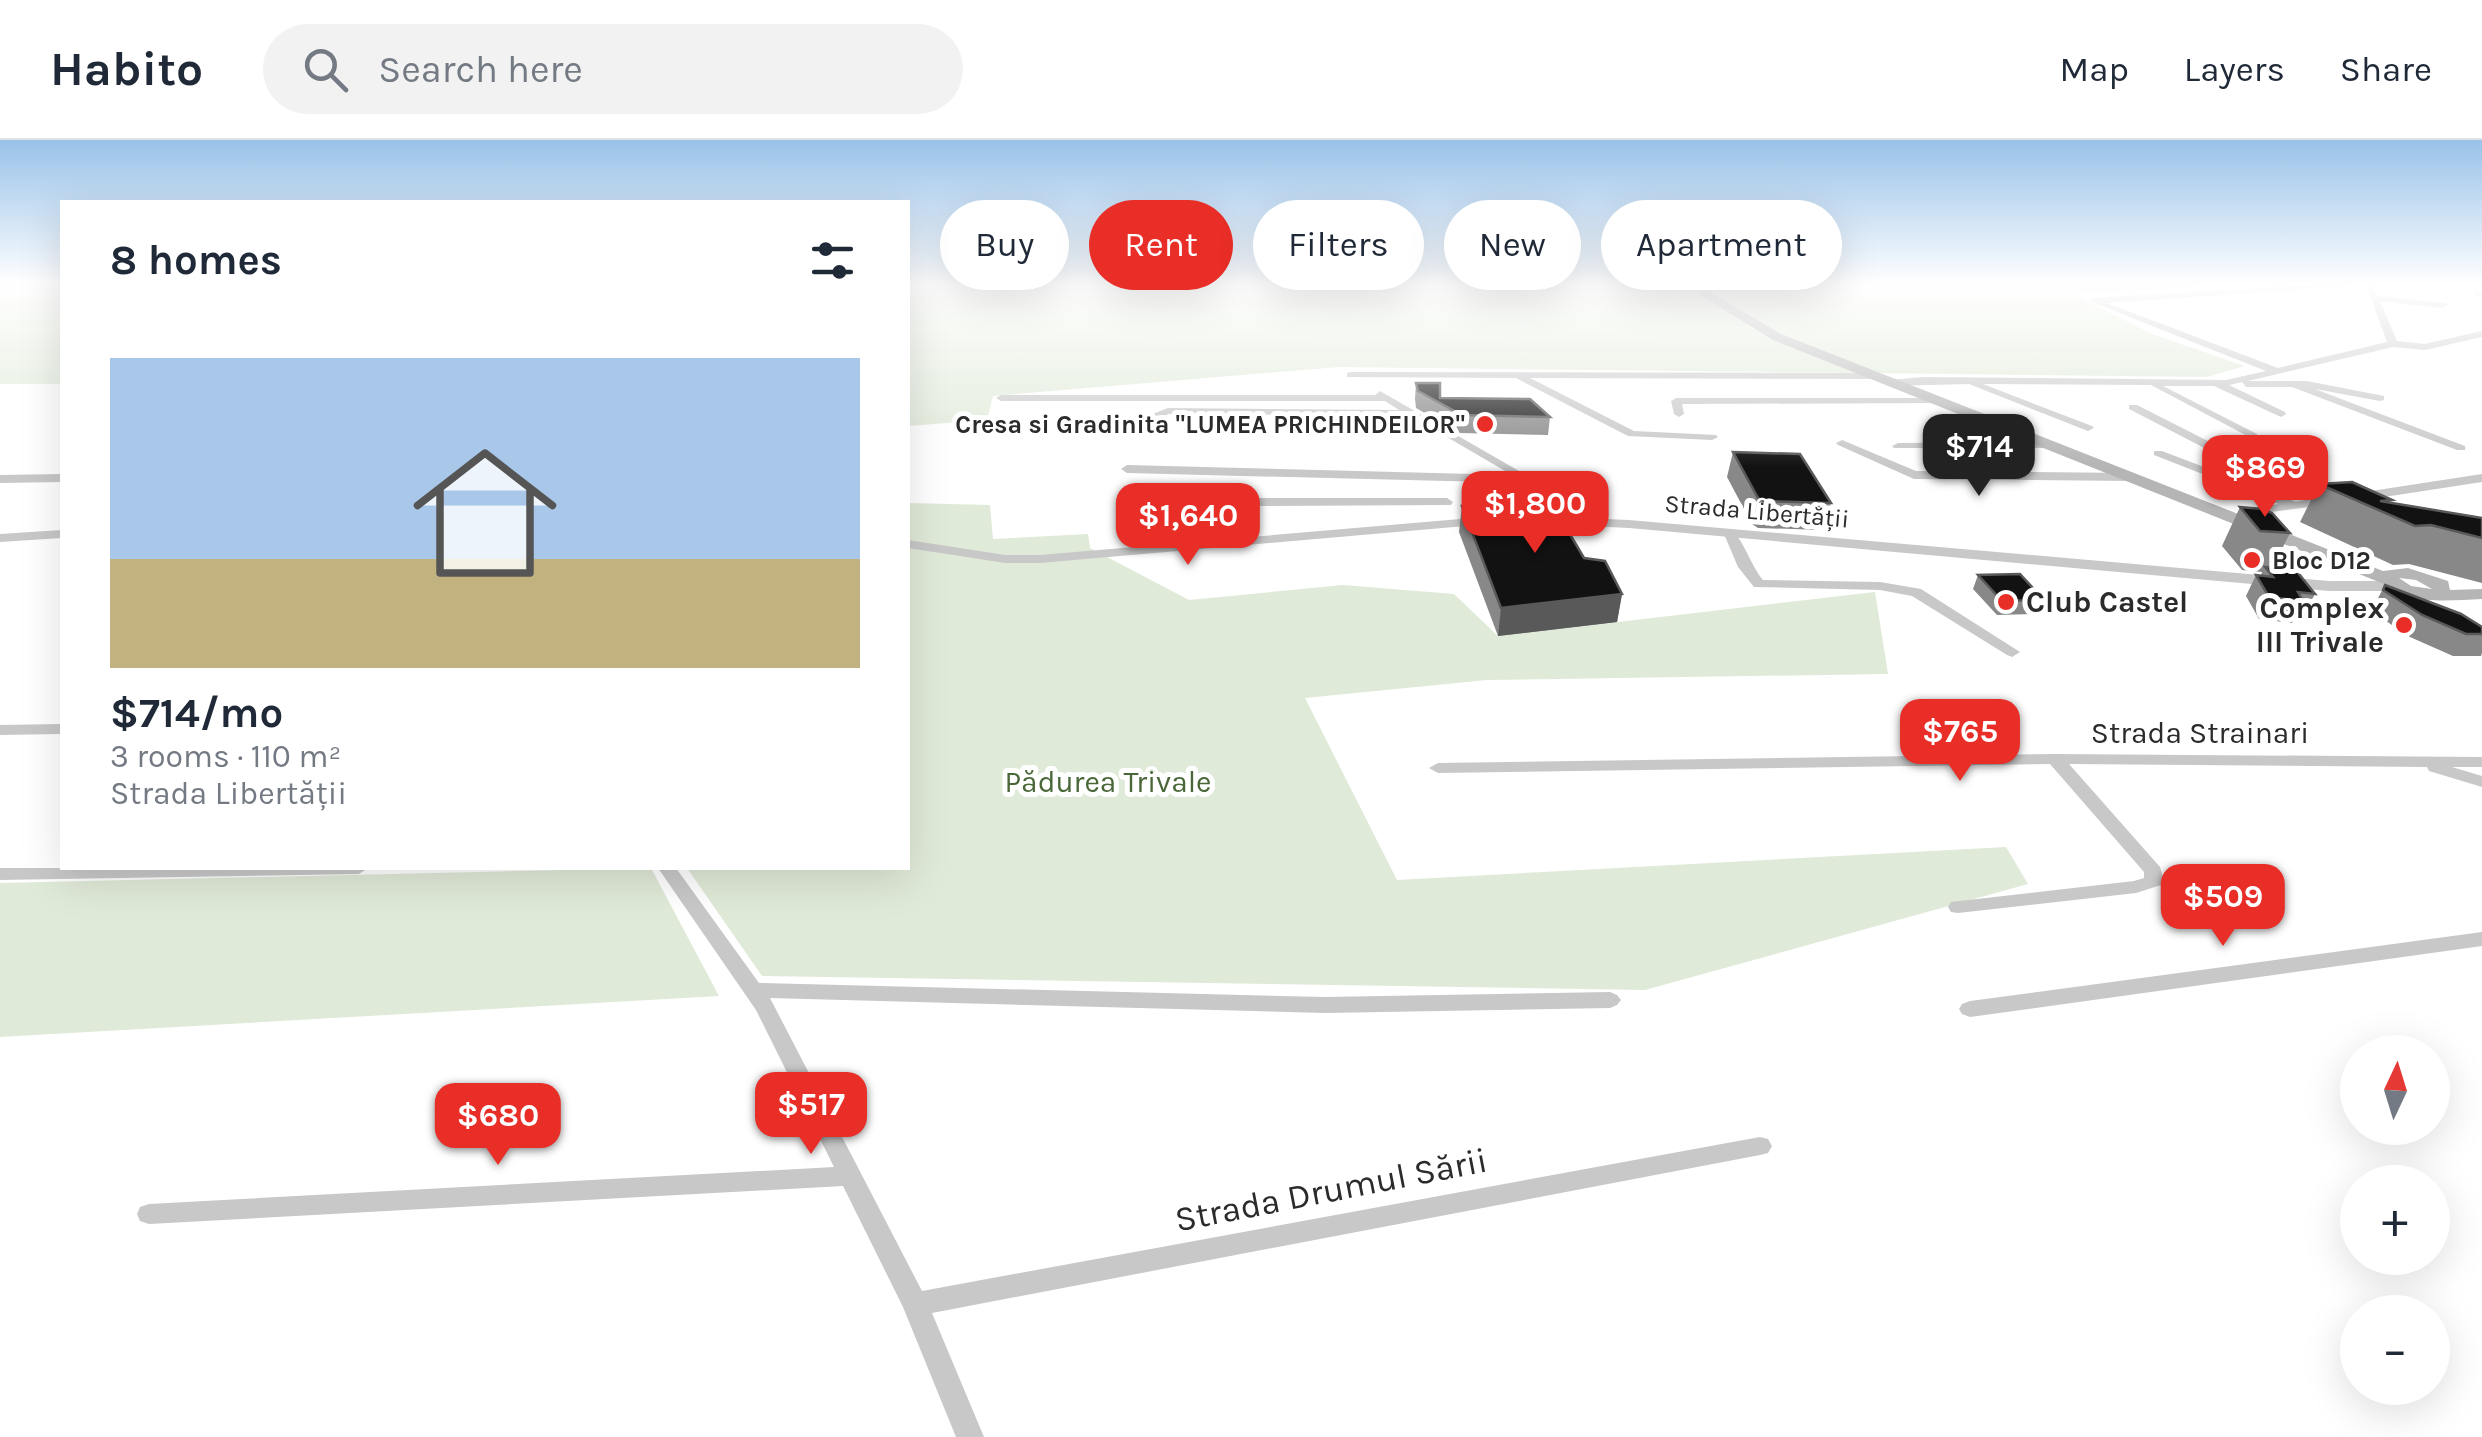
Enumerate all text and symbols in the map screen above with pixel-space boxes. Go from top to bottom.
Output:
search box [263,24,963,114]
text: Habito [50,41,203,97]
icon: search [298,42,353,97]
text: Search here [378,47,583,92]
text: Map [2059,49,2129,90]
text: Layers [2184,49,2285,90]
text: Share [2340,49,2432,90]
chip: Buy [940,200,1069,290]
chip: Rent [1089,200,1233,290]
chip: Filters [1253,200,1424,290]
chip: New [1444,200,1581,290]
chip: Apartment [1601,200,1842,290]
icon: filters [805,233,860,288]
text: 8 homes [110,235,282,285]
place label: Cresa si Gradinita "LUMEA PRICHINDEILOR" [955,410,1465,439]
marker: Cresa si Gradinita "LUMEA PRICHINDEILOR" [1474,413,1496,435]
pin: $714 [1920,414,2038,499]
icon: home [395,423,575,603]
text: $714 [1945,428,2013,465]
pin: $869 [2206,435,2324,520]
text: $869 [2224,449,2306,486]
pin: $1,800 [1454,471,1616,556]
pin: $1,640 [1107,483,1269,568]
text: $1,800 [1484,485,1586,522]
street label: Strada Libertății [1664,488,1850,534]
text: $1,640 [1138,497,1238,534]
place label: Bloc D12 [2272,546,2371,575]
marker: Bloc D12 [2241,549,2263,571]
place label: Club Castel [2026,584,2188,620]
place label: Complex III Trivale [2256,590,2384,660]
marker: Club Castel [1995,591,2017,613]
marker: Complex III Trivale [2393,614,2415,636]
text: $714/mo [110,688,283,738]
pin: $765 [1901,699,2019,784]
text: $765 [1922,713,1998,750]
street label: Strada Strainari [2091,715,2309,751]
text: 3 rooms · 110 m² [110,738,341,775]
park label: Pădurea Trivale [1005,764,1211,800]
text: Strada Libertății [110,775,347,812]
pin: $509 [2164,864,2282,949]
text: $509 [2183,878,2263,915]
north arrow [2340,1035,2450,1145]
map controls [2340,1035,2450,1405]
pin: $517 [752,1072,870,1157]
pin: $680 [439,1083,557,1168]
text: $517 [777,1086,845,1123]
text: $680 [457,1097,539,1134]
street label: Strada Drumul Sării [1171,1140,1491,1240]
button: + [2340,1165,2450,1275]
button: − [2340,1295,2450,1405]

